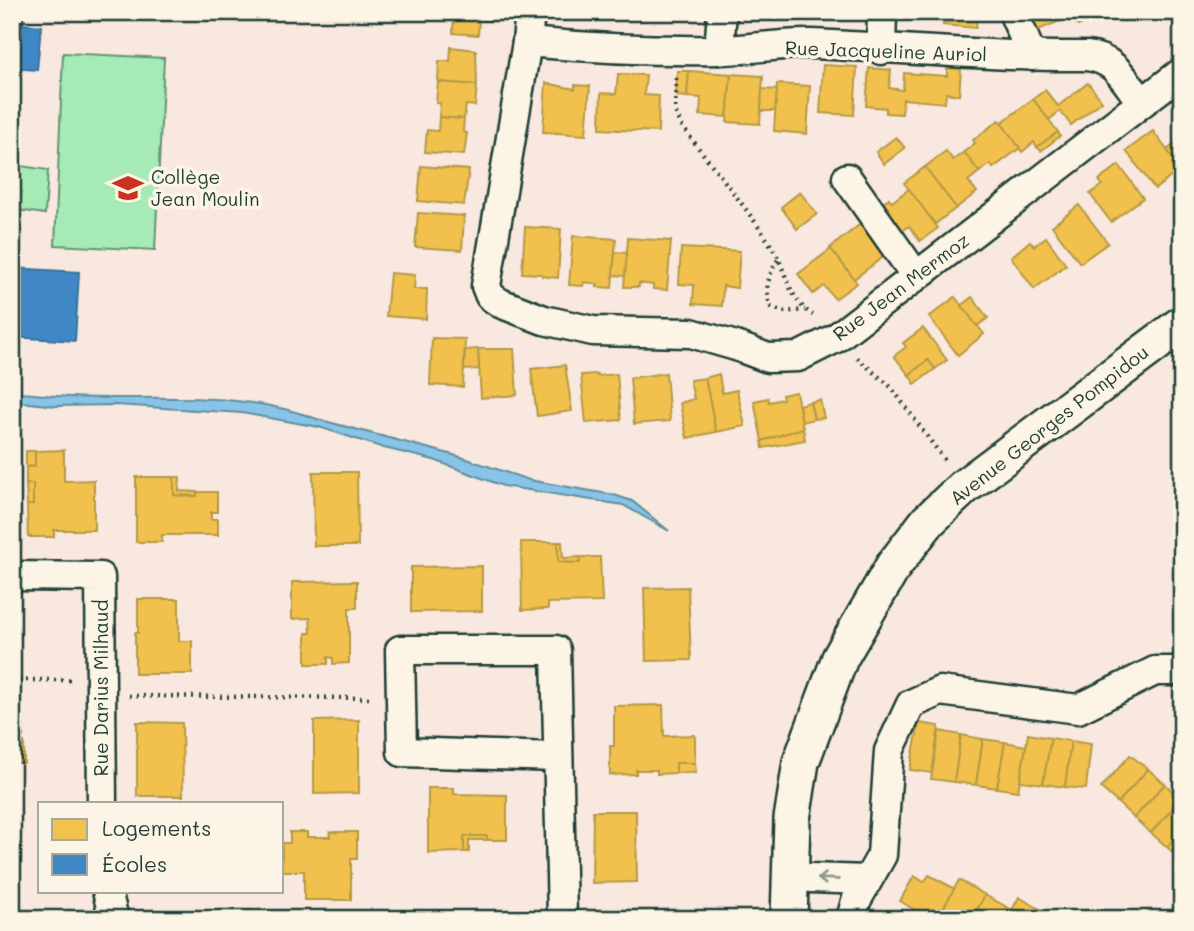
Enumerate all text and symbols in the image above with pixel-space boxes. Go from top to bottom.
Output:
street label: Rue Jacqueline Auriol [785,34,987,67]
place label: Collège Jean Moulin [151,164,260,211]
school or university icon: Collège Jean Moulin [111,171,145,205]
street label: Rue Jean Mermoz [828,227,974,346]
street label: Avenue Georges Pompidou [944,339,1153,510]
street label: Rue Darius Milhaud [88,599,113,777]
legend [38,802,284,892]
text: Logements [102,814,212,841]
text: Écoles [102,850,167,877]
one-way arrow [817,872,840,886]

